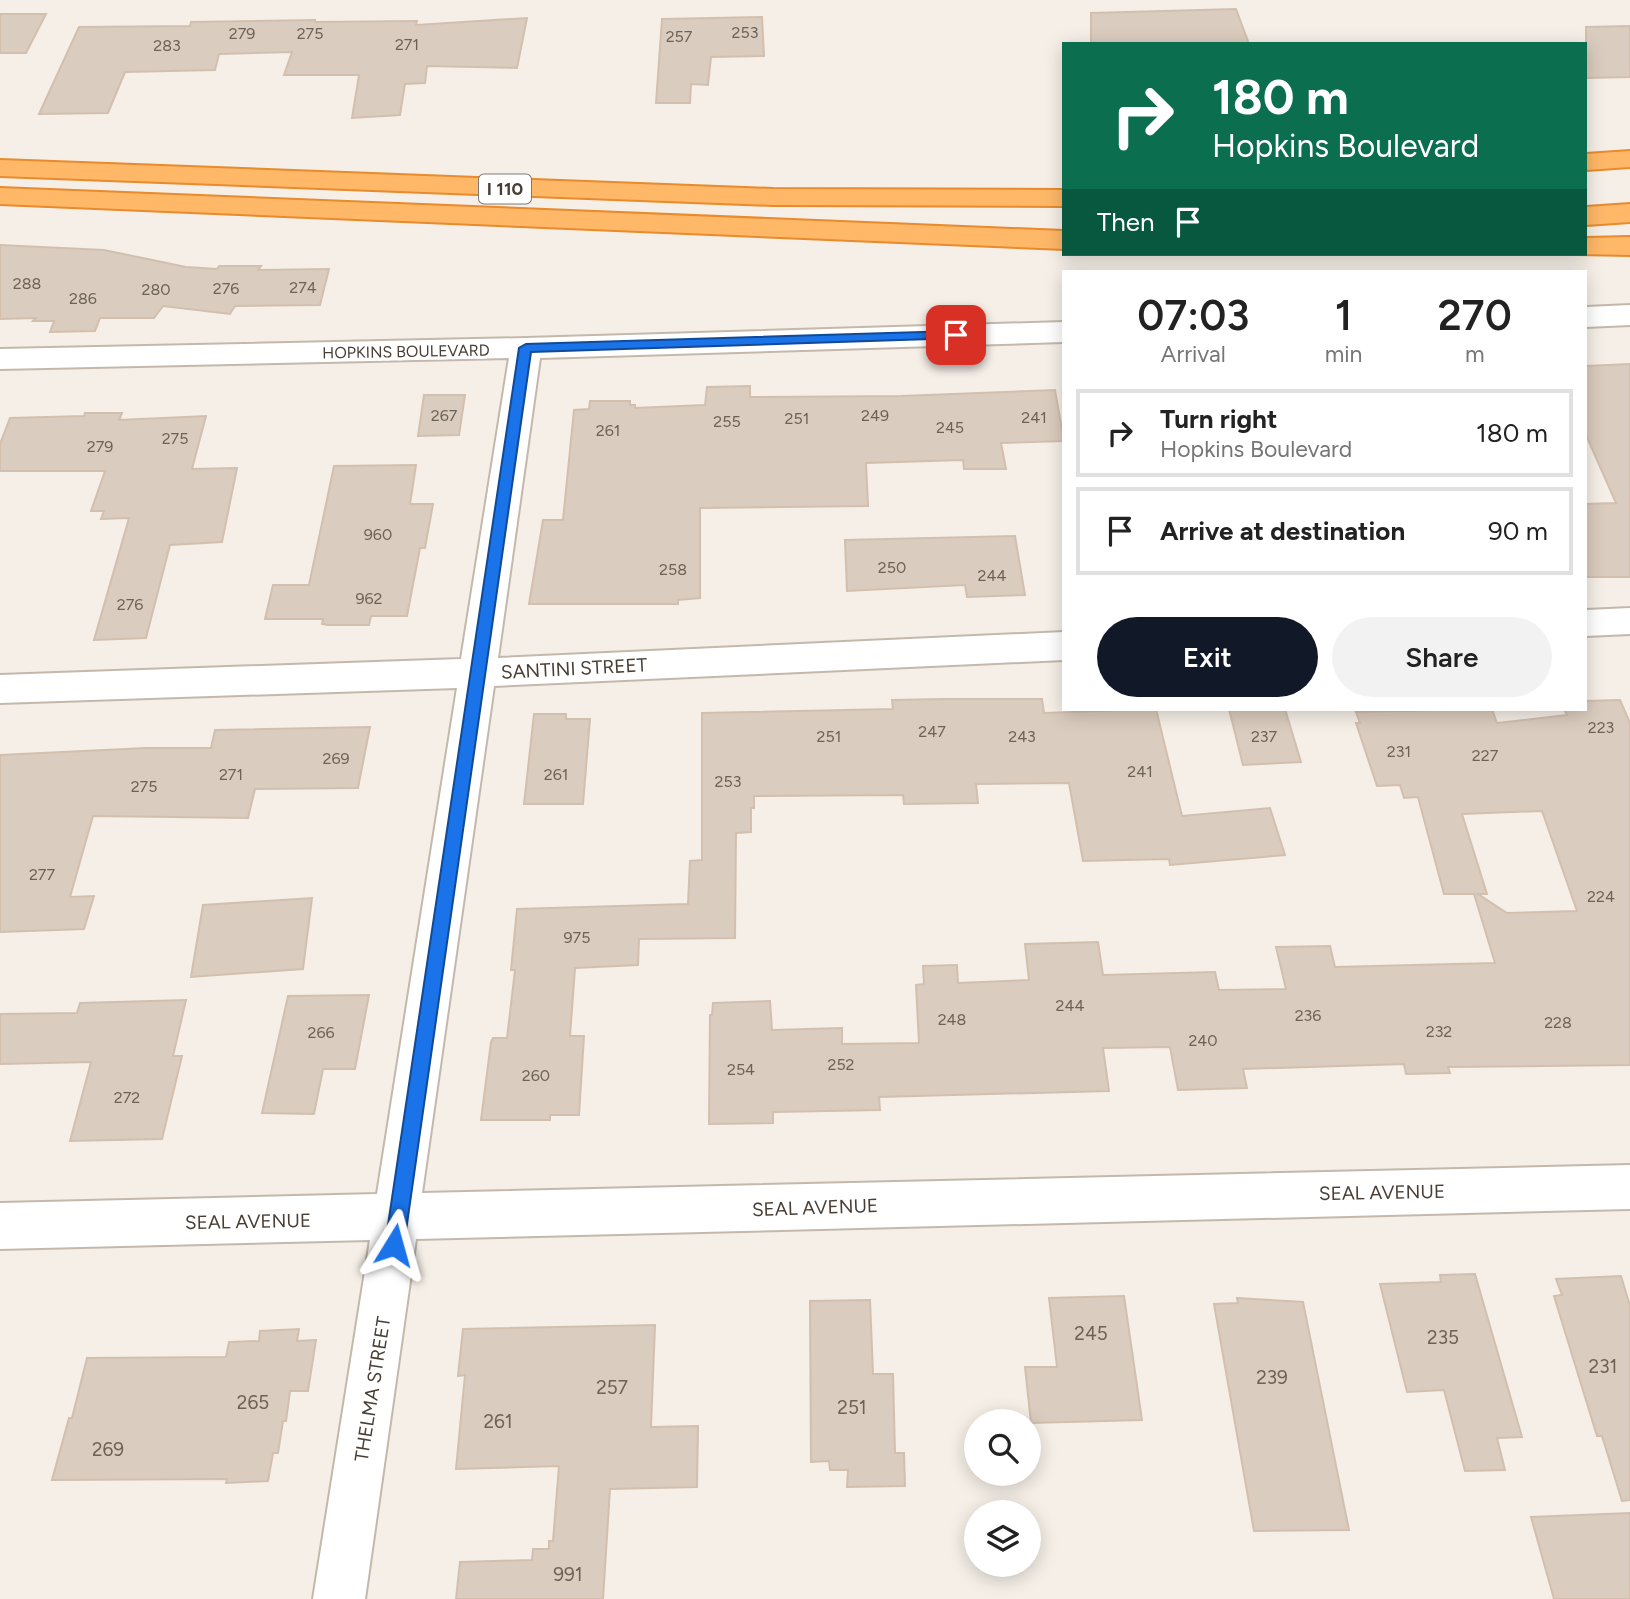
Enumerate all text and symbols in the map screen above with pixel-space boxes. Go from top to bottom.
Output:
house number: 253 [732,23,758,42]
house number: 279 [229,24,255,43]
house number: 275 [297,24,323,43]
house number: 257 [666,27,693,46]
house number: 271 [395,35,419,54]
house number: 283 [153,36,181,55]
text: 180 m [1212,67,1349,126]
icon: right [1097,70,1188,161]
text: Hopkins Boulevard [1212,127,1479,165]
road number: I 110 [479,174,531,204]
icon: arrive [1169,203,1207,241]
text: Then [1097,206,1155,238]
house number: 288 [13,274,41,293]
house number: 274 [289,278,317,297]
house number: 276 [213,279,239,298]
house number: 280 [141,280,171,299]
house number: 286 [69,289,97,308]
text: 07:03 [1137,290,1249,341]
text: 1 [1335,290,1352,341]
text: 270 [1438,290,1512,341]
pin [926,305,986,365]
icon: arrive [937,316,975,354]
text: Arrival [1161,340,1226,368]
text: min [1325,340,1362,368]
text: m [1465,340,1484,368]
street label: HOPKINS BOULEVARD [322,341,490,362]
text: Turn right [1160,403,1277,435]
house number: 267 [431,406,458,425]
house number: 249 [861,406,889,425]
house number: 241 [1021,408,1047,427]
house number: 251 [785,409,809,428]
house number: 255 [713,412,741,431]
icon: right [1101,414,1139,452]
text: 180 m [1476,417,1548,449]
house number: 245 [936,418,964,437]
house number: 261 [596,421,620,440]
house number: 275 [162,429,188,448]
text: Hopkins Boulevard [1160,435,1352,463]
house number: 279 [87,437,113,456]
icon: arrive [1101,512,1139,550]
text: Arrive at destination [1160,515,1405,547]
text: 90 m [1488,515,1548,547]
house number: 960 [364,525,392,544]
house number: 250 [878,558,906,577]
house number: 258 [659,560,687,579]
house number: 244 [978,566,1006,585]
house number: 962 [355,589,383,608]
house number: 276 [117,595,143,614]
button: Exit [1097,617,1318,697]
button: Share [1332,617,1552,697]
street label: SANTINI STREET [500,653,648,684]
house number: 223 [1588,718,1614,737]
house number: 247 [918,722,946,741]
house number: 251 [817,727,841,746]
house number: 243 [1008,727,1036,746]
house number: 237 [1251,727,1278,746]
house number: 231 [1387,742,1411,761]
house number: 227 [1472,746,1499,765]
house number: 269 [322,749,350,768]
house number: 241 [1127,762,1153,781]
house number: 271 [219,765,243,784]
house number: 261 [544,765,568,784]
house number: 253 [715,772,741,791]
house number: 275 [131,777,157,796]
house number: 277 [29,865,55,884]
house number: 224 [1587,887,1615,906]
house number: 975 [564,928,590,947]
house number: 244 [1056,996,1084,1015]
house number: 236 [1295,1006,1321,1025]
house number: 248 [938,1010,966,1029]
house number: 228 [1544,1013,1572,1032]
house number: 232 [1426,1022,1452,1041]
house number: 266 [307,1023,335,1042]
house number: 240 [1188,1031,1218,1050]
house number: 252 [827,1055,855,1074]
house number: 254 [727,1060,755,1079]
house number: 260 [522,1066,550,1085]
house number: 272 [114,1088,140,1107]
street label: SEAL AVENUE [1319,1180,1445,1205]
street label: SEAL AVENUE [752,1194,878,1221]
position arrow [357,1208,431,1282]
street label: SEAL AVENUE [185,1209,311,1234]
street label: THELMA STREET [350,1314,395,1463]
house number: 245 [1074,1322,1108,1345]
house number: 235 [1427,1326,1459,1349]
house number: 231 [1589,1355,1617,1378]
house number: 239 [1256,1366,1288,1389]
house number: 257 [596,1376,628,1399]
house number: 265 [237,1391,269,1414]
house number: 251 [837,1396,867,1419]
map controls [964,1409,1041,1577]
button: search [964,1409,1041,1486]
house number: 261 [483,1410,513,1433]
house number: 269 [92,1438,124,1461]
button: layers [964,1500,1041,1577]
house number: 991 [553,1563,583,1586]

